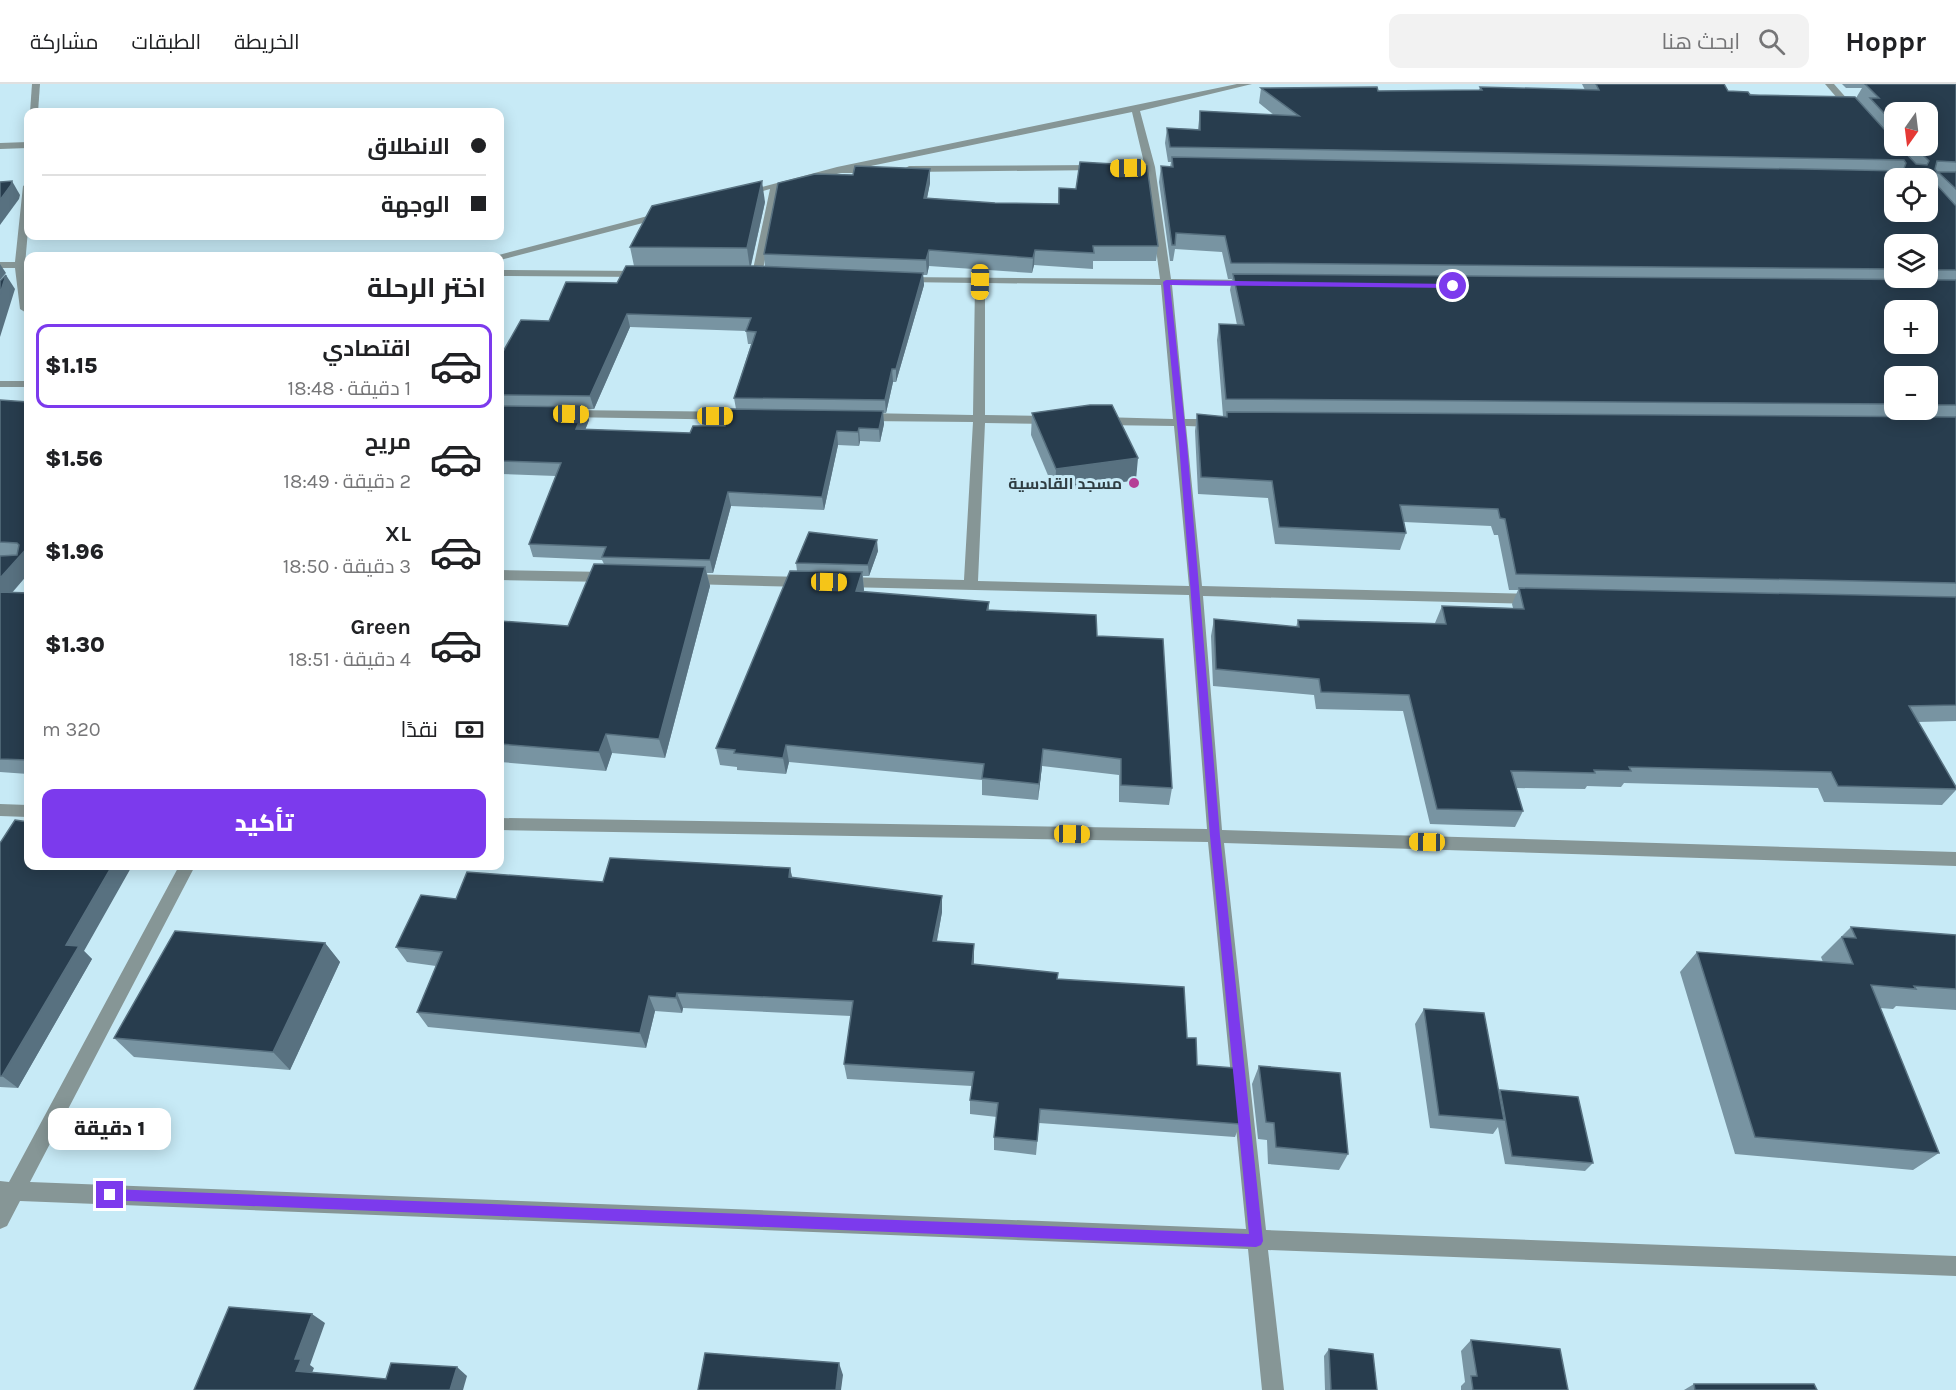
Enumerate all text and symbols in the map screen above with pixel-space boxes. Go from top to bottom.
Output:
search box [1389,14,1809,68]
icon: search [1755,25,1788,58]
text: Hoppr [1845,25,1926,58]
text: ابحث هنا [1662,29,1740,55]
text: مشاركة [30,30,99,54]
text: الطبقات [132,30,201,54]
text: الخريطة [234,30,300,54]
north arrow [1884,102,1938,156]
map controls [1884,102,1938,420]
text: الانطلاق [367,134,450,160]
car [1110,159,1146,177]
button: locate [1884,168,1938,222]
text: الوجهة [381,192,450,218]
button: layers [1884,234,1938,288]
car [971,264,989,300]
text: اختر الرحلة [367,272,486,304]
route start [1439,272,1466,299]
button: + [1884,300,1938,354]
text: اقتصادي [322,336,411,362]
icon: car [429,339,483,393]
text: $1.15 [45,353,97,379]
button: − [1884,366,1938,420]
text: 1 دقيقة · 18:48 [288,377,411,400]
car [553,405,589,423]
car [697,407,733,425]
text: مريح [365,429,411,455]
icon: car [429,432,483,486]
text: $1.56 [45,446,103,472]
text: 2 دقيقة · 18:49 [283,470,411,493]
place label: مسجد القادسية [1008,474,1122,493]
marker: مسجد القادسية [1127,476,1141,490]
text: XL [385,521,411,547]
icon: car [429,525,483,579]
text: $1.96 [45,539,104,565]
text: 3 دقيقة · 18:50 [283,555,411,578]
car [811,573,847,591]
text: Green [350,614,411,640]
icon: car [429,618,483,672]
text: $1.30 [45,632,105,658]
text: 4 دقيقة · 18:51 [289,648,411,671]
icon: cash [453,713,486,746]
text: نقدًا [400,717,438,743]
text: 320 m [42,718,101,741]
button: تأكيد [42,789,486,858]
car [1054,825,1090,843]
car [1409,833,1445,851]
callout: 1 دقيقة [48,1108,172,1150]
text: 1 دقيقة [74,1117,145,1140]
route end [96,1181,123,1208]

